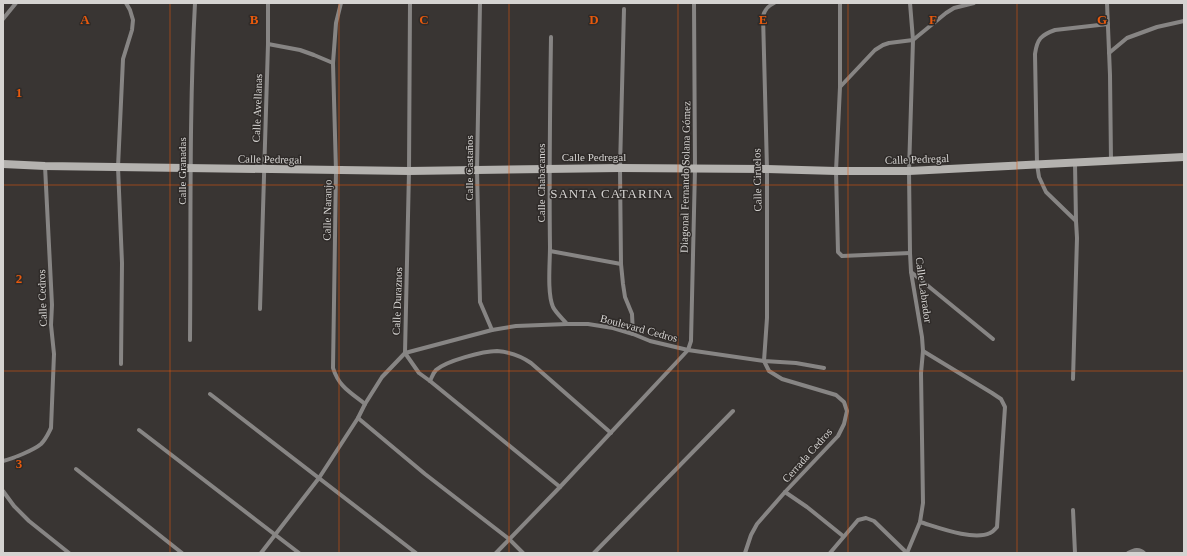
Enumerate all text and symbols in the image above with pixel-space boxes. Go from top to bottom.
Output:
text: A [80,12,90,27]
text: B [250,12,259,27]
text: C [419,12,429,27]
text: D [589,12,599,27]
text: E [759,12,767,27]
text: F [929,12,937,27]
text: G [1097,12,1107,27]
street label: Calle Avellanas [250,74,264,142]
text: 1 [16,85,22,100]
street label: Diagonal Fernando Solana Gómez [678,101,692,253]
street label: Calle Castaños [463,135,475,201]
street label: Calle Granadas [176,137,188,205]
street label: Calle Chabacanos [535,143,547,223]
street label: Calle Ciruelos [750,148,764,212]
street label: Calle Pedregal [562,151,626,163]
street label: Calle Pedregal [238,152,302,166]
street label: Calle Pedregal [885,152,949,166]
street label: Calle Naranjo [320,179,334,241]
district label: SANTA CATARINA [550,186,674,201]
street label: Calle Labrador [913,256,935,324]
street label: Calle Duraznos [390,267,404,335]
street label: Calle Cedros [35,269,49,327]
text: 2 [16,271,22,286]
street label: Boulevard Cedros [599,312,679,344]
street label: Cerrada Cedros [780,425,834,485]
text: 3 [16,456,23,471]

